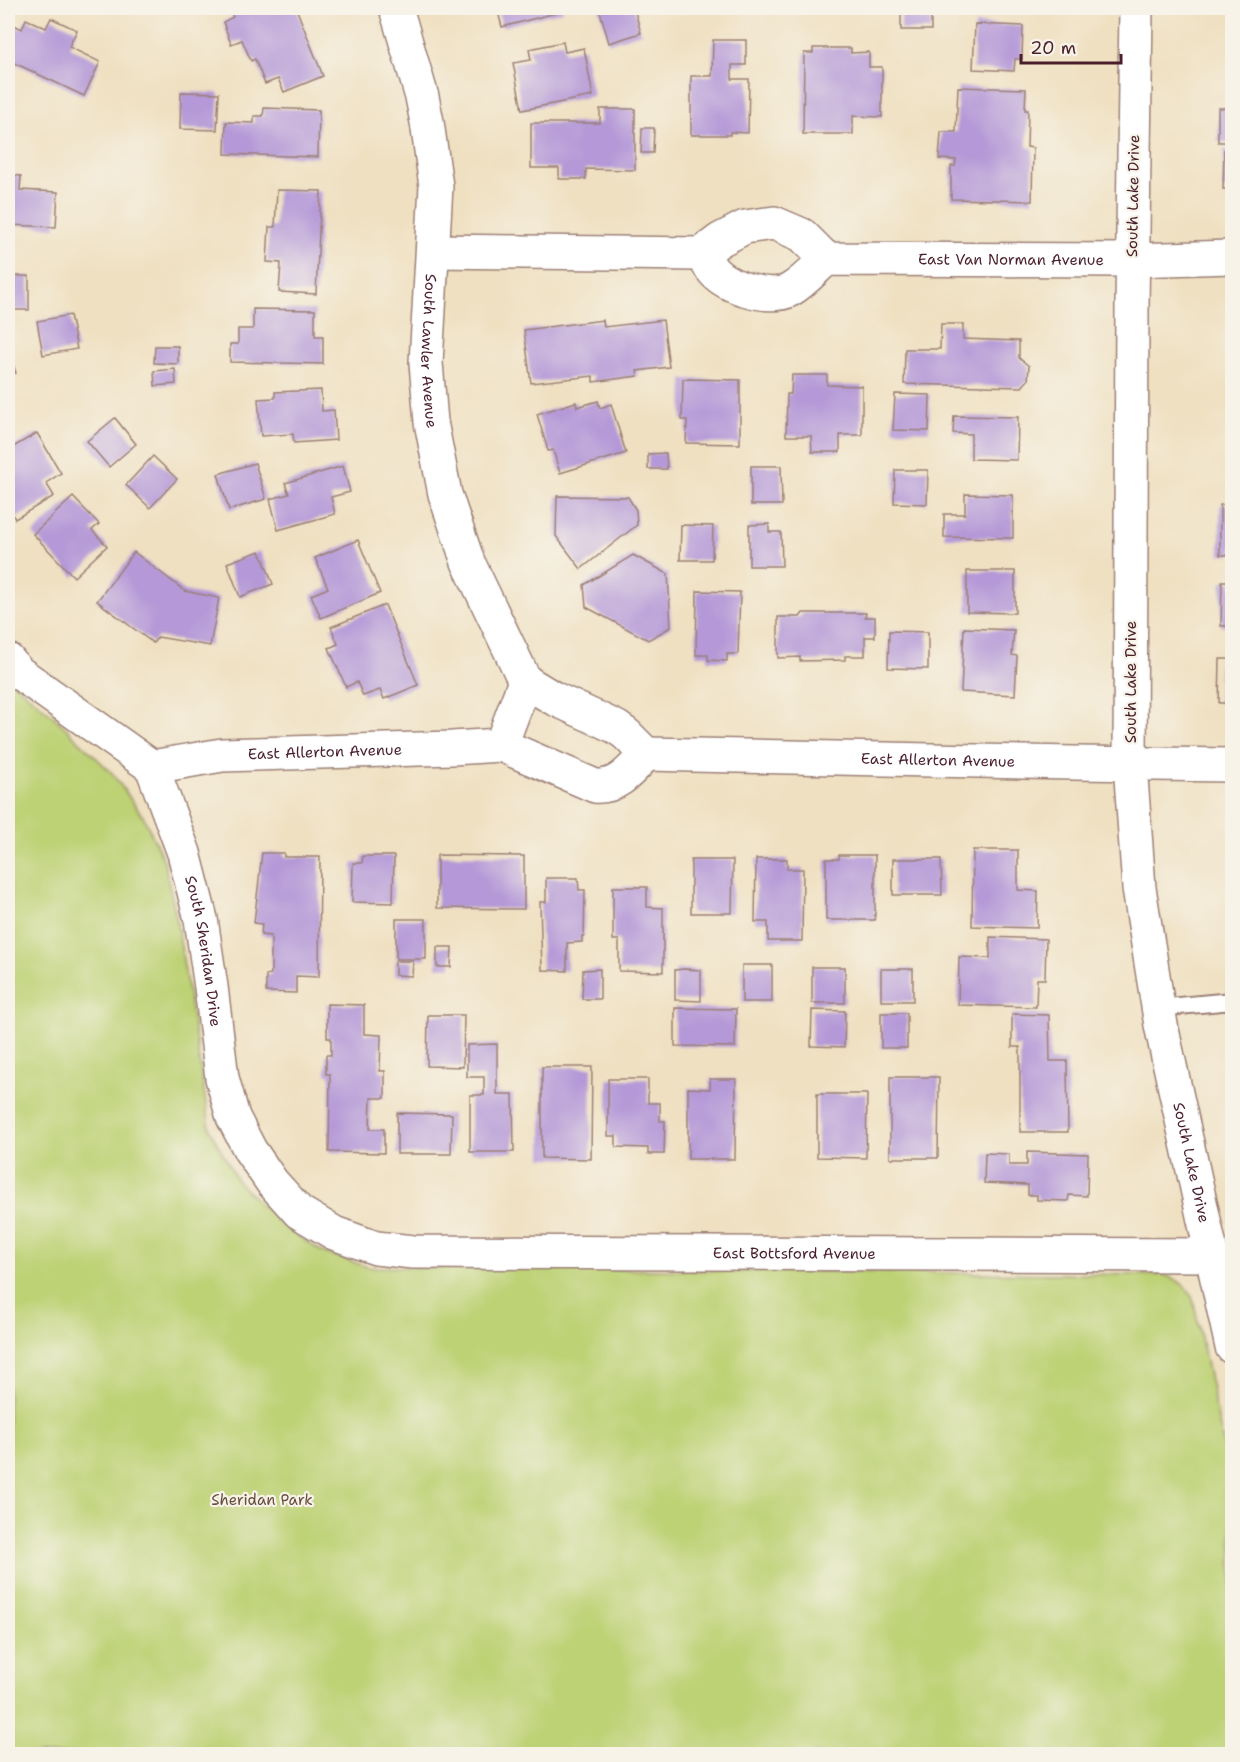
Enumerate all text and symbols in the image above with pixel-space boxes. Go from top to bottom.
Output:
scale bar [1021,27,1122,65]
text: 20 m [1030,36,1076,60]
street label: South Lake Drive [1122,135,1144,257]
street label: East Van Norman Avenue [918,249,1104,270]
street label: South Lawler Avenue [416,273,442,430]
street label: South Lake Drive [1121,621,1141,743]
street label: East Allerton Avenue [248,740,402,764]
street label: East Allerton Avenue [861,749,1015,772]
street label: South Sheridan Drive [180,874,226,1028]
street label: South Lake Drive [1168,1101,1214,1225]
street label: East Bottsford Avenue [713,1243,876,1264]
park label: Sheridan Park [211,1490,313,1510]

